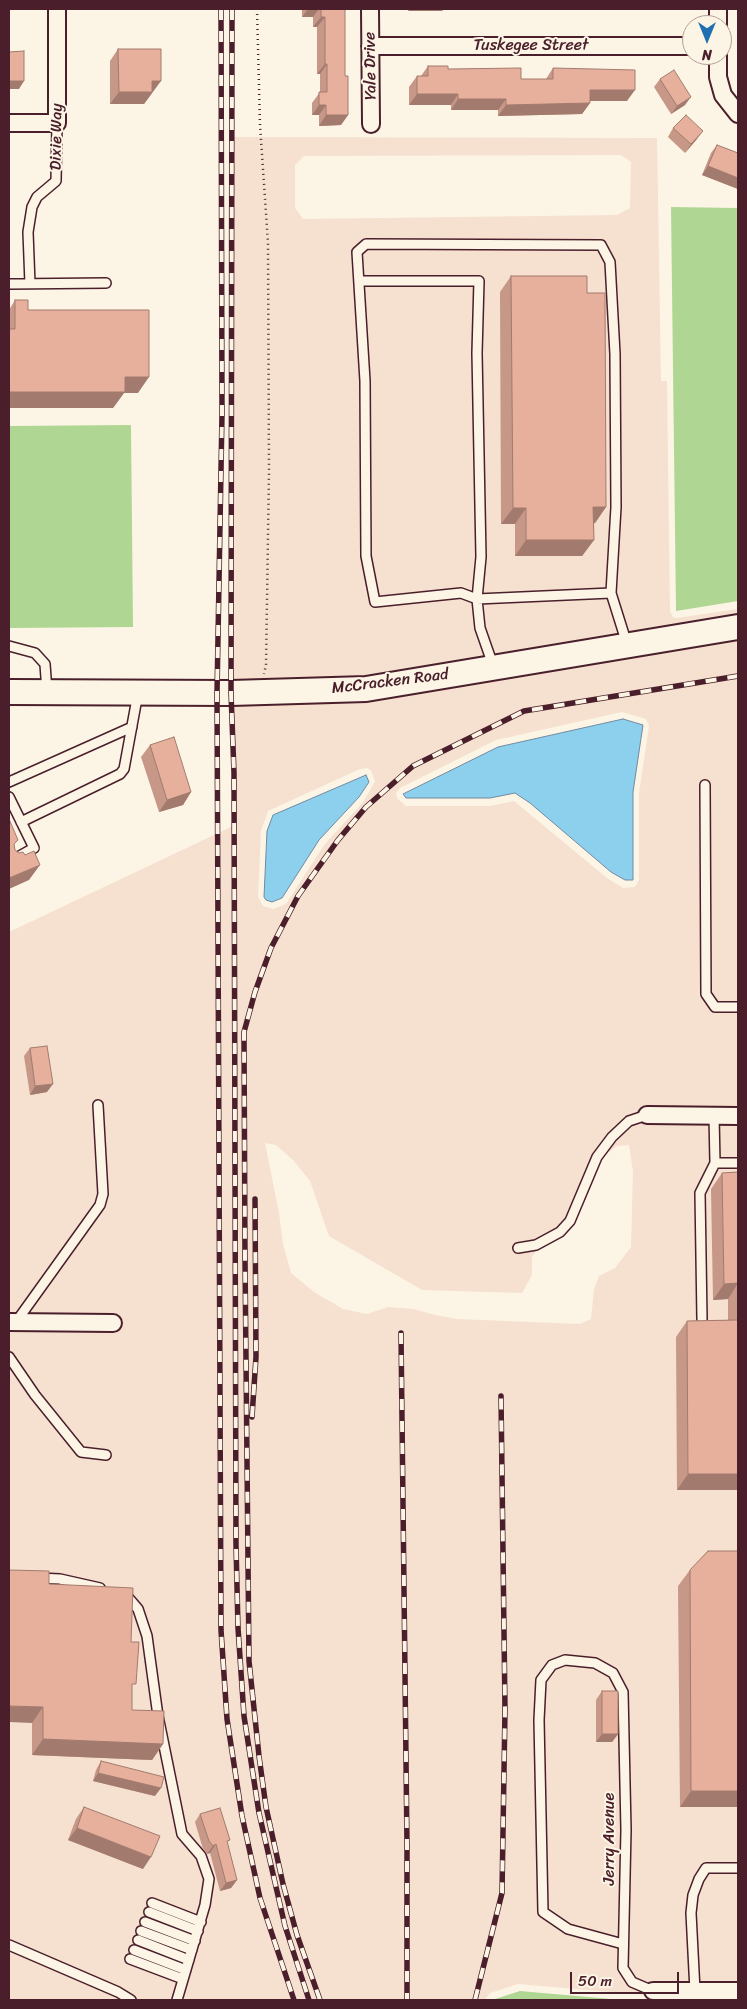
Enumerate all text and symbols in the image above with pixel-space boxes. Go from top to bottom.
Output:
north arrow [682,15,732,65]
street label: Yale Drive [361,32,381,100]
street label: Tuskegee Street [474,36,588,56]
text: N [702,42,712,67]
street label: Dixie Way [47,103,67,171]
street label: McCracken Road [331,665,449,699]
street label: Jerry Avenue [600,1793,620,1885]
scale bar [572,1962,681,1994]
text: 50 m [578,1968,612,1994]

